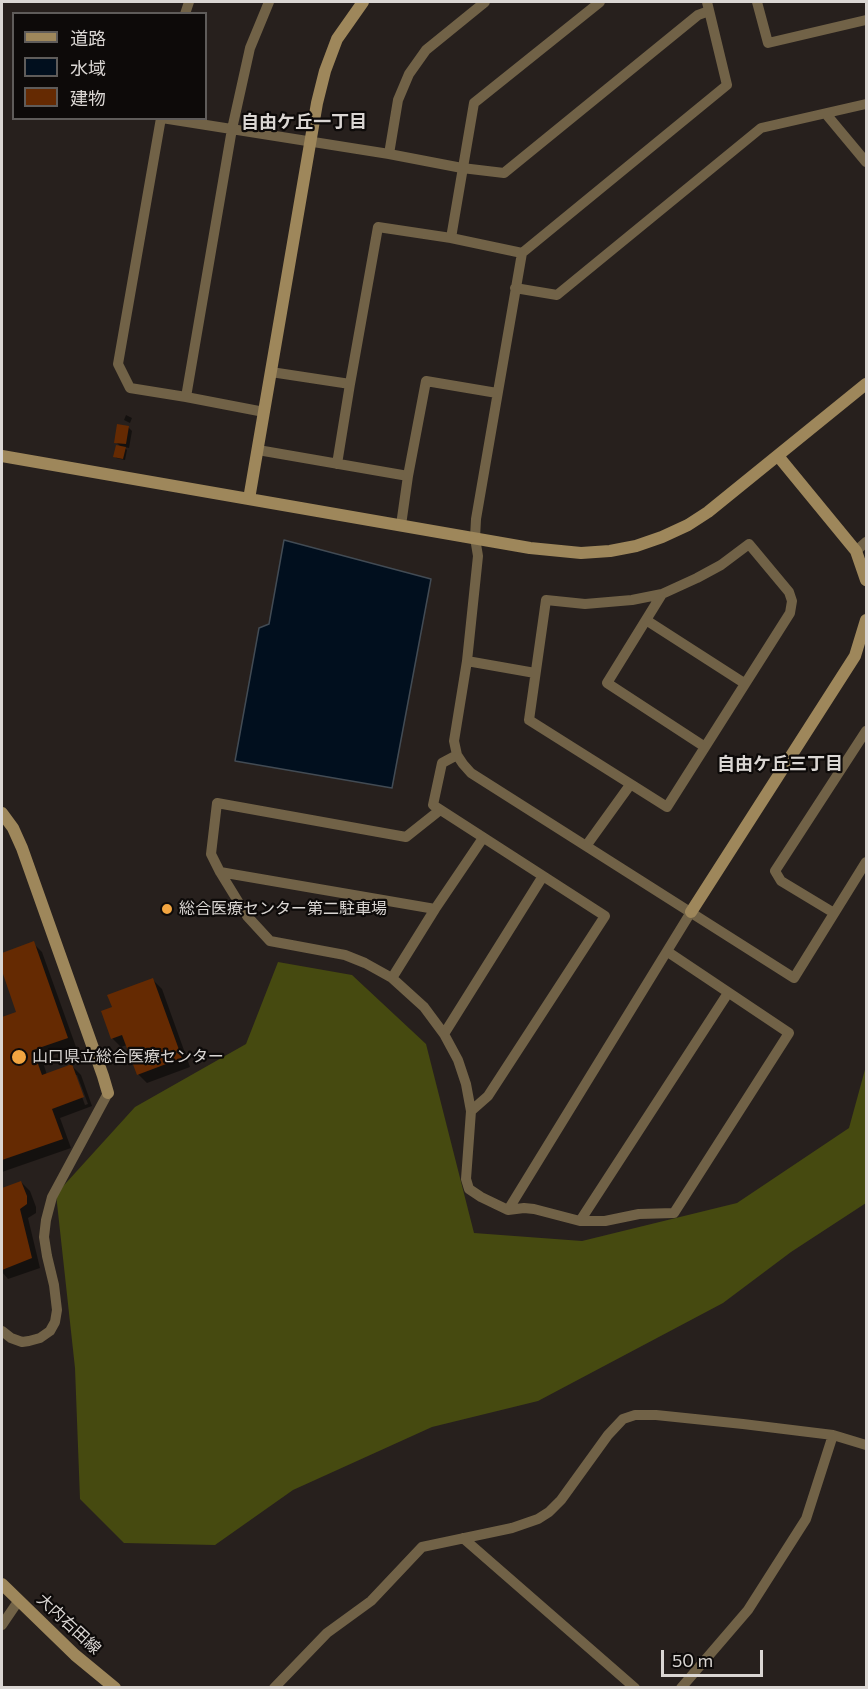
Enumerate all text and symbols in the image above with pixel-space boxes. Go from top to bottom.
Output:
legend [12,12,207,120]
text: 道路 [70,27,106,49]
text: 水域 [70,57,106,79]
text: 建物 [70,87,106,109]
district label: 自由ケ丘一丁目 [241,111,367,133]
district label: 自由ケ丘三丁目 [717,753,843,775]
place label: 総合医療センター第二駐車場 [179,899,387,919]
marker: 総合医療センター第二駐車場 [160,902,174,916]
place label: 山口県立総合医療センター [32,1047,224,1067]
marker: 山口県立総合医療センター [10,1048,28,1066]
street label: 大内右田線 [33,1590,105,1658]
scale bar [664,1638,766,1676]
text: 50 m [672,1649,713,1671]

